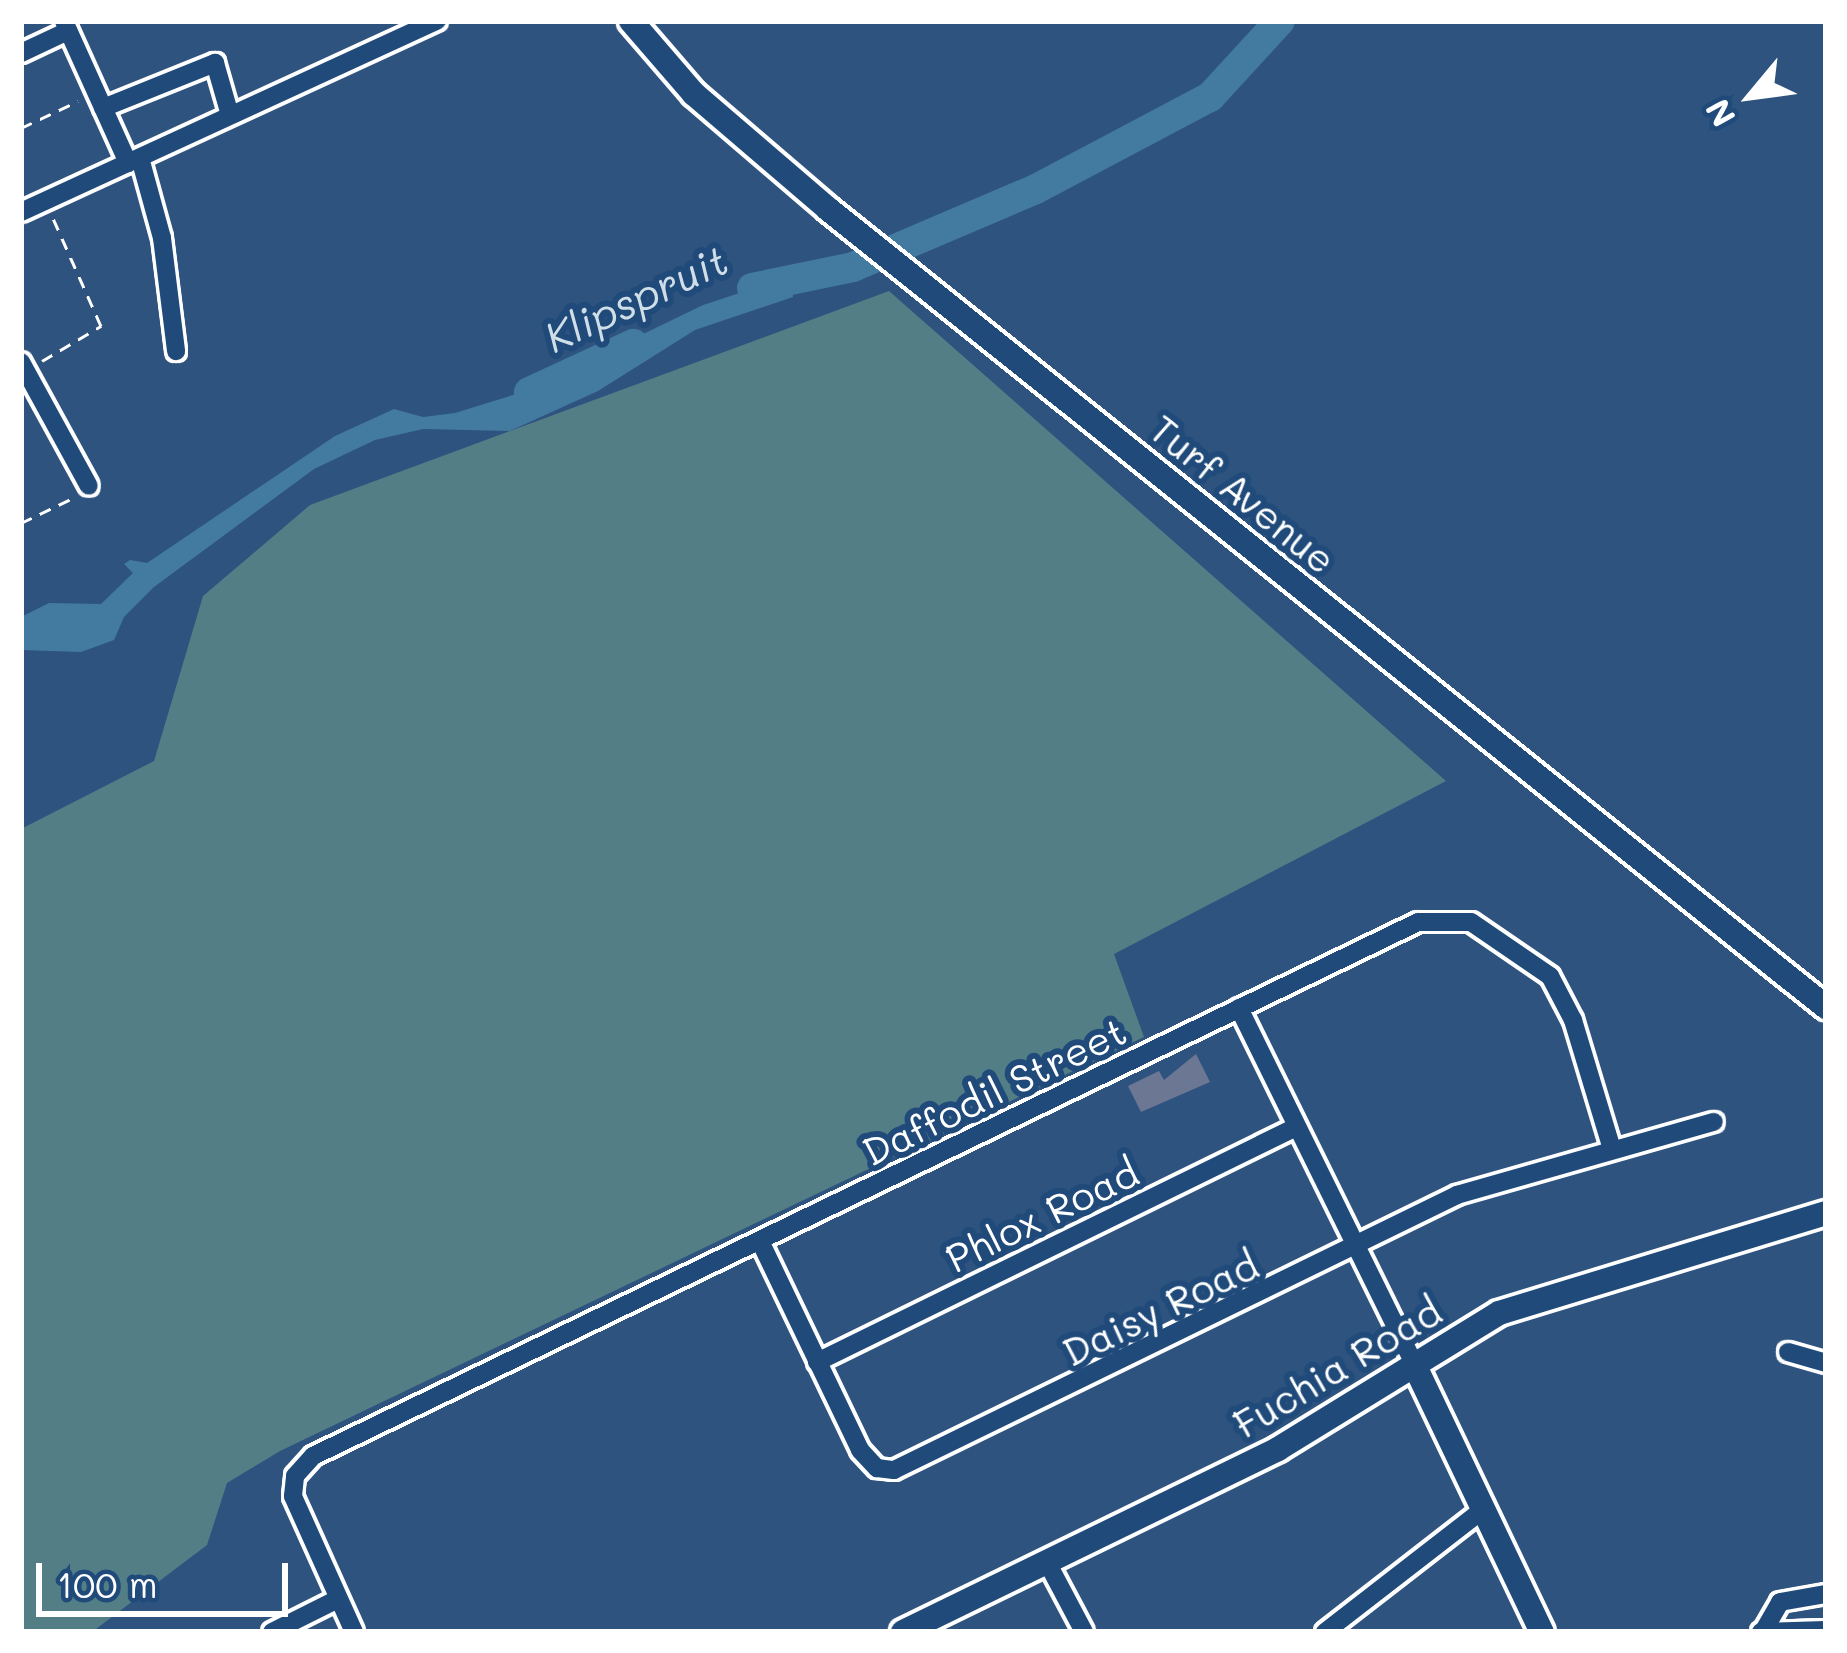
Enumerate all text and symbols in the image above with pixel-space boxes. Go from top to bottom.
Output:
north arrow [1691,36,1811,156]
text: N [1694,92,1744,135]
water label: Klipspruit [536,234,736,362]
street label: Turf Avenue [1141,405,1345,583]
street label: Daffodil Street [854,1007,1134,1175]
street label: Phlox Road [938,1148,1146,1282]
street label: Daisy Road [1054,1241,1266,1375]
street label: Fuchia Road [1225,1287,1449,1447]
scale bar [42,1539,294,1613]
text: 100 m [57,1560,158,1607]

